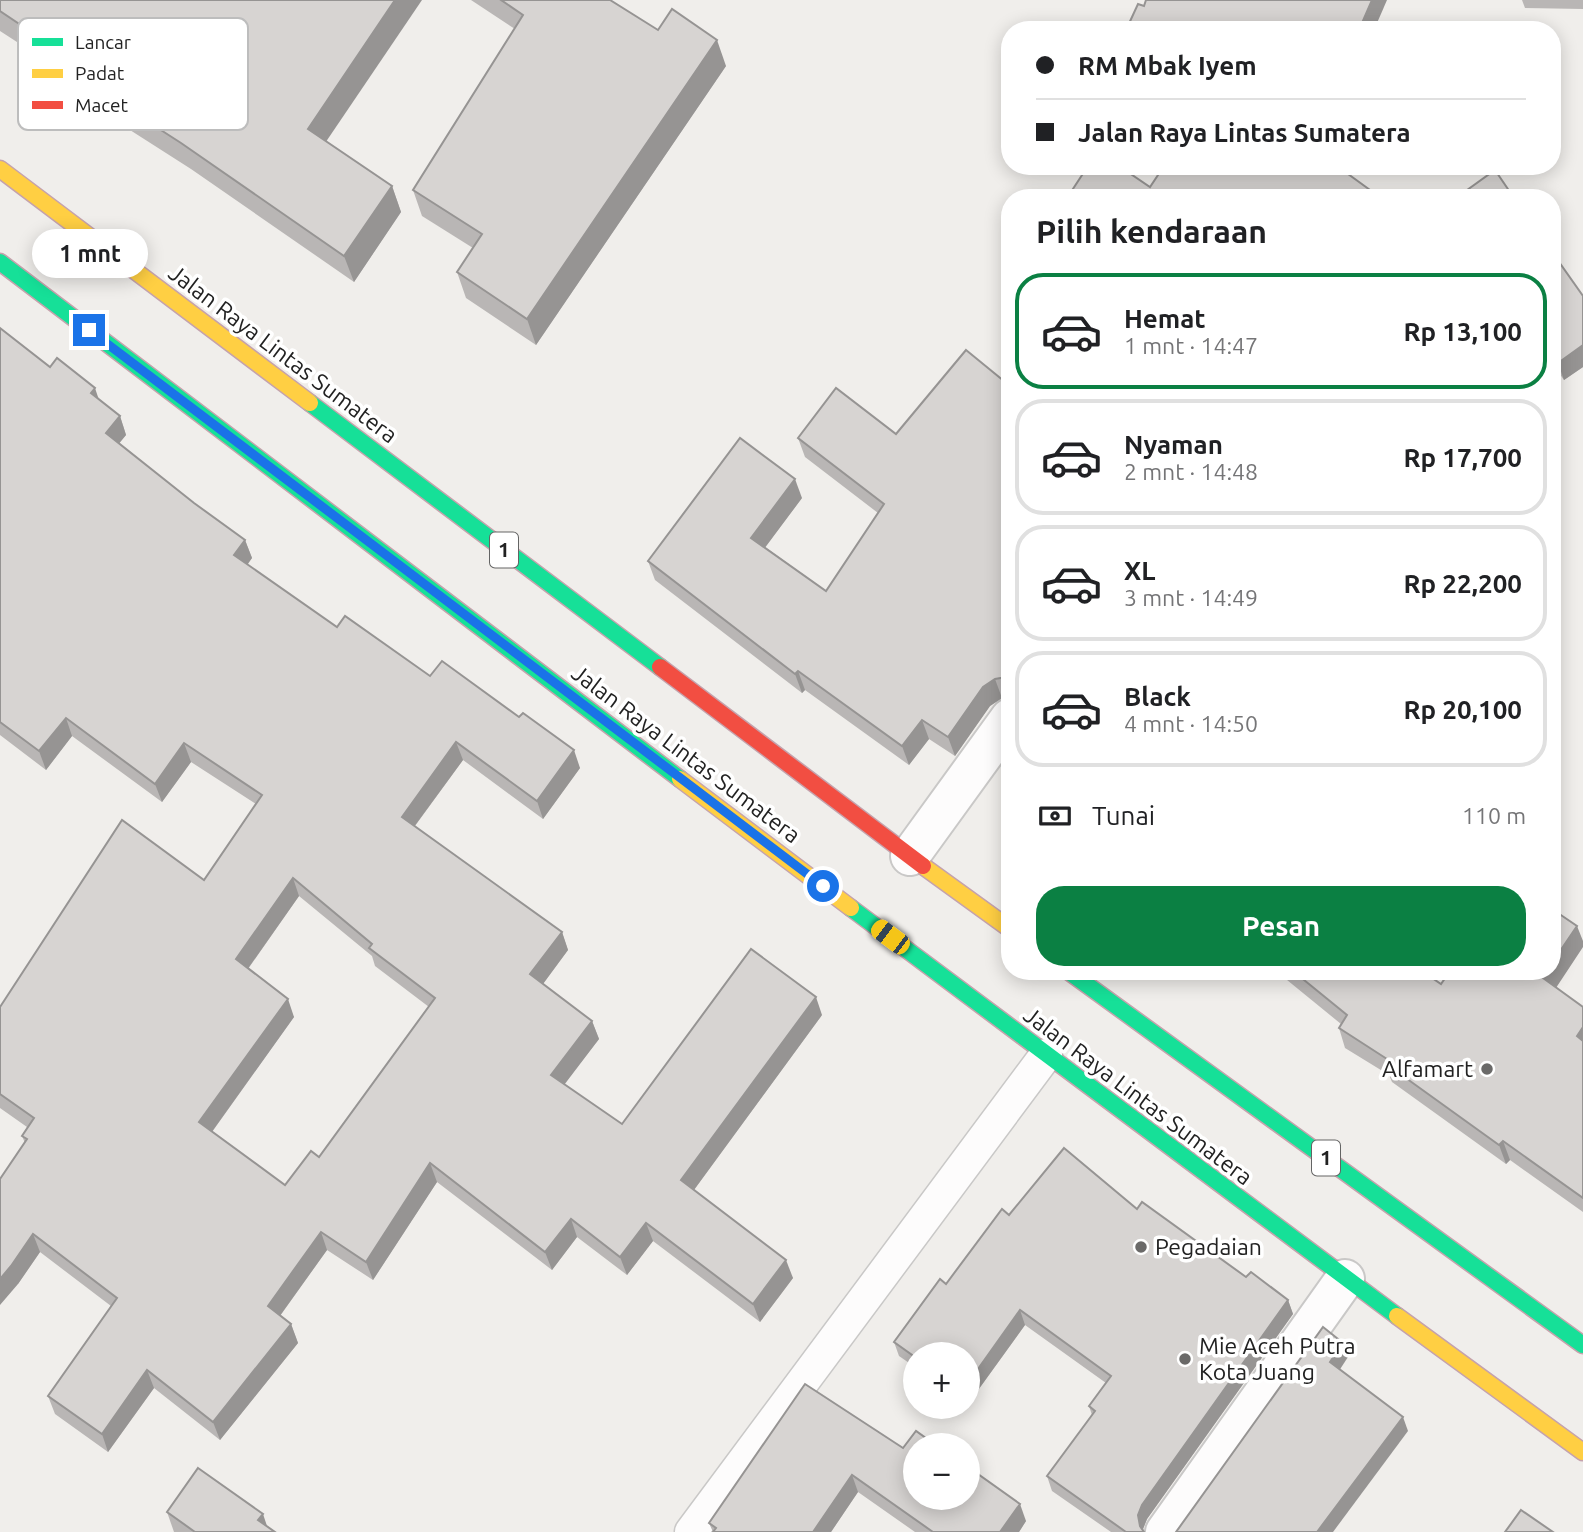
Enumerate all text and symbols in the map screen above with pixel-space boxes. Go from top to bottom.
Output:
legend [18,18,248,130]
text: Lancar [75,31,131,53]
text: RM Mbak Iyem [1078,51,1257,80]
text: Padat [75,62,125,84]
text: Macet [75,94,129,116]
text: Jalan Raya Lintas Sumatera [1078,118,1411,147]
text: Pilih kendaraan [1036,213,1267,249]
callout: 1 mnt [31,229,147,278]
text: 1 mnt [59,241,121,266]
street label: Jalan Raya Lintas Sumatera [164,260,402,448]
icon: car [1040,300,1103,363]
text: Hemat [1124,304,1206,333]
route end [73,314,105,346]
text: Rp 13,100 [1403,317,1522,346]
text: 1 mnt · 14:47 [1124,333,1258,358]
icon: car [1040,426,1103,489]
text: Nyaman [1124,430,1223,459]
text: Rp 17,700 [1403,443,1522,472]
text: 2 mnt · 14:48 [1124,459,1258,484]
road number: 1 [490,532,518,568]
icon: car [1040,552,1103,615]
text: XL [1124,556,1155,585]
text: Rp 22,200 [1403,569,1522,598]
text: 3 mnt · 14:49 [1124,585,1258,610]
street label: Jalan Raya Lintas Sumatera [567,660,805,848]
icon: car [1040,678,1103,741]
text: Black [1124,682,1191,711]
text: Rp 20,100 [1403,695,1522,724]
text: 4 mnt · 14:50 [1124,711,1258,736]
icon: cash [1036,797,1074,835]
text: Tunai [1092,801,1155,830]
text: 110 m [1462,803,1526,828]
route start [807,870,839,902]
button: Pesan [1036,886,1526,966]
car [867,916,914,958]
street label: Jalan Raya Lintas Sumatera [1019,1002,1257,1190]
place label: Alfamart [1382,1056,1473,1081]
marker: Alfamart [1479,1061,1495,1077]
road number: 1 [1312,1140,1340,1176]
place label: Pegadaian [1155,1234,1262,1259]
marker: Pegadaian [1133,1239,1149,1255]
place label: Mie Aceh Putra Kota Juang [1199,1333,1356,1384]
map controls [903,1342,980,1510]
button: + [903,1342,980,1419]
marker: Mie Aceh Putra Kota Juang [1177,1351,1193,1367]
button: − [903,1433,980,1510]

